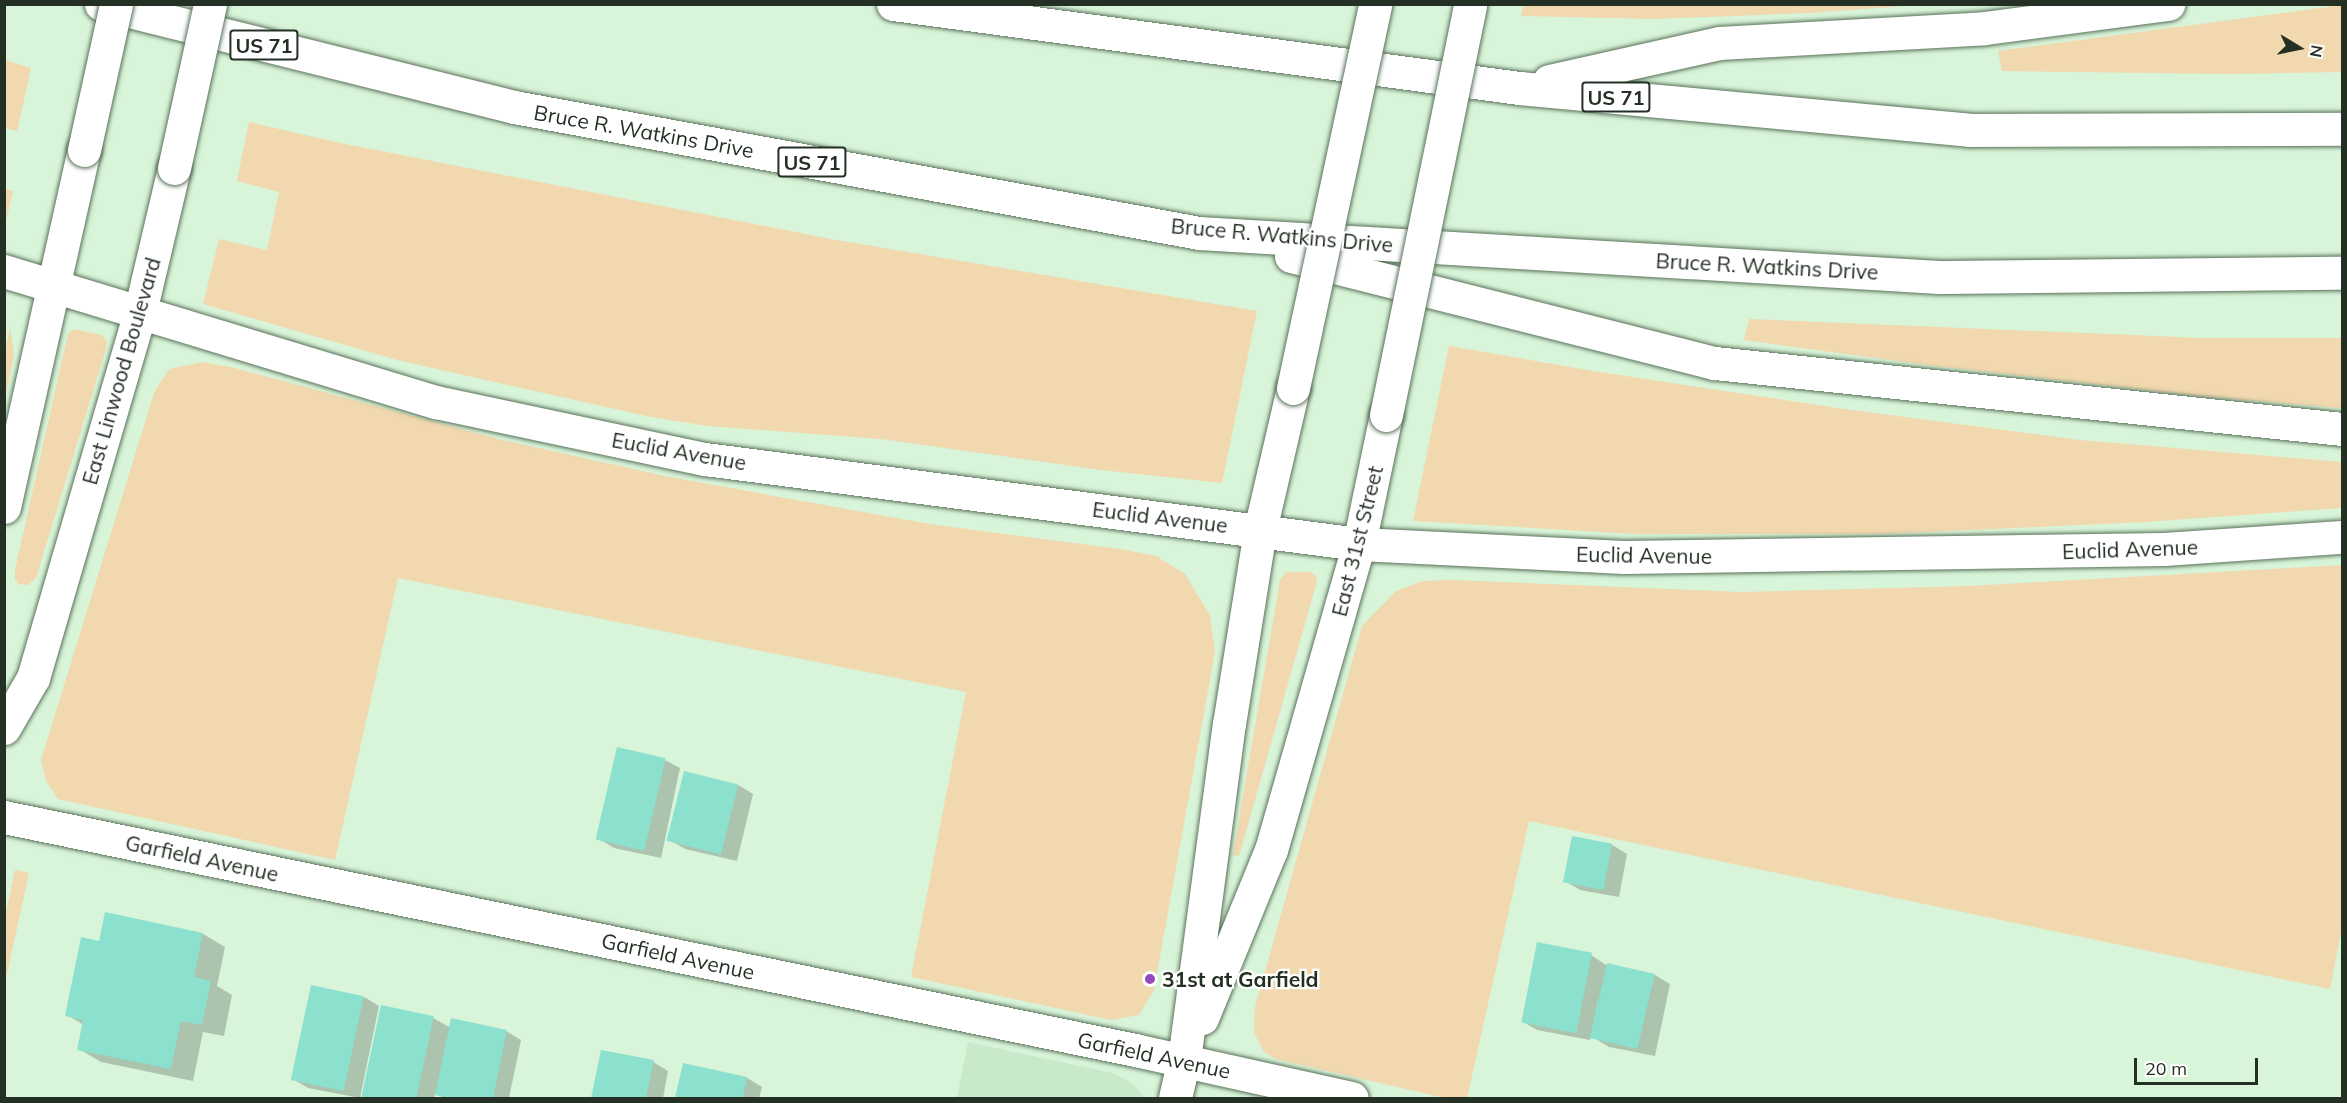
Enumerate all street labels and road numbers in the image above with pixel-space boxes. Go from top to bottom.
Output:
road number: US 71 [228,28,300,62]
road number: US 71 [1580,80,1652,114]
street label: Bruce R. Watkins Drive [532,99,756,163]
road number: US 71 [776,145,848,179]
street label: Bruce R. Watkins Drive [1170,213,1394,257]
street label: Bruce R. Watkins Drive [1655,248,1879,284]
street label: East Linwood Boulevard [76,255,166,487]
street label: Euclid Avenue [610,427,748,475]
street label: East 31st Street [1326,463,1388,619]
street label: Euclid Avenue [1091,496,1229,538]
street label: Euclid Avenue [2062,534,2198,564]
street label: Euclid Avenue [1576,541,1712,569]
street label: Garfield Avenue [123,829,281,887]
street label: Garfield Avenue [599,927,757,985]
street label: Garfield Avenue [1075,1026,1233,1084]

